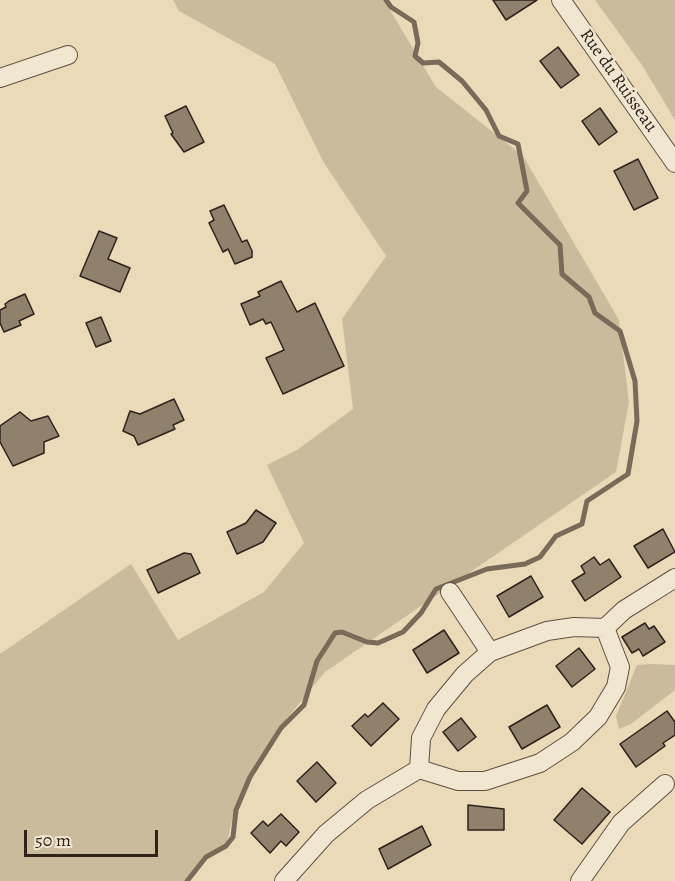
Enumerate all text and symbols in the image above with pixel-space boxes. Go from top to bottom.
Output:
street label: Rue du Ruisseau [575,25,661,137]
scale bar [27,818,160,856]
text: 50 m [35,828,71,852]

